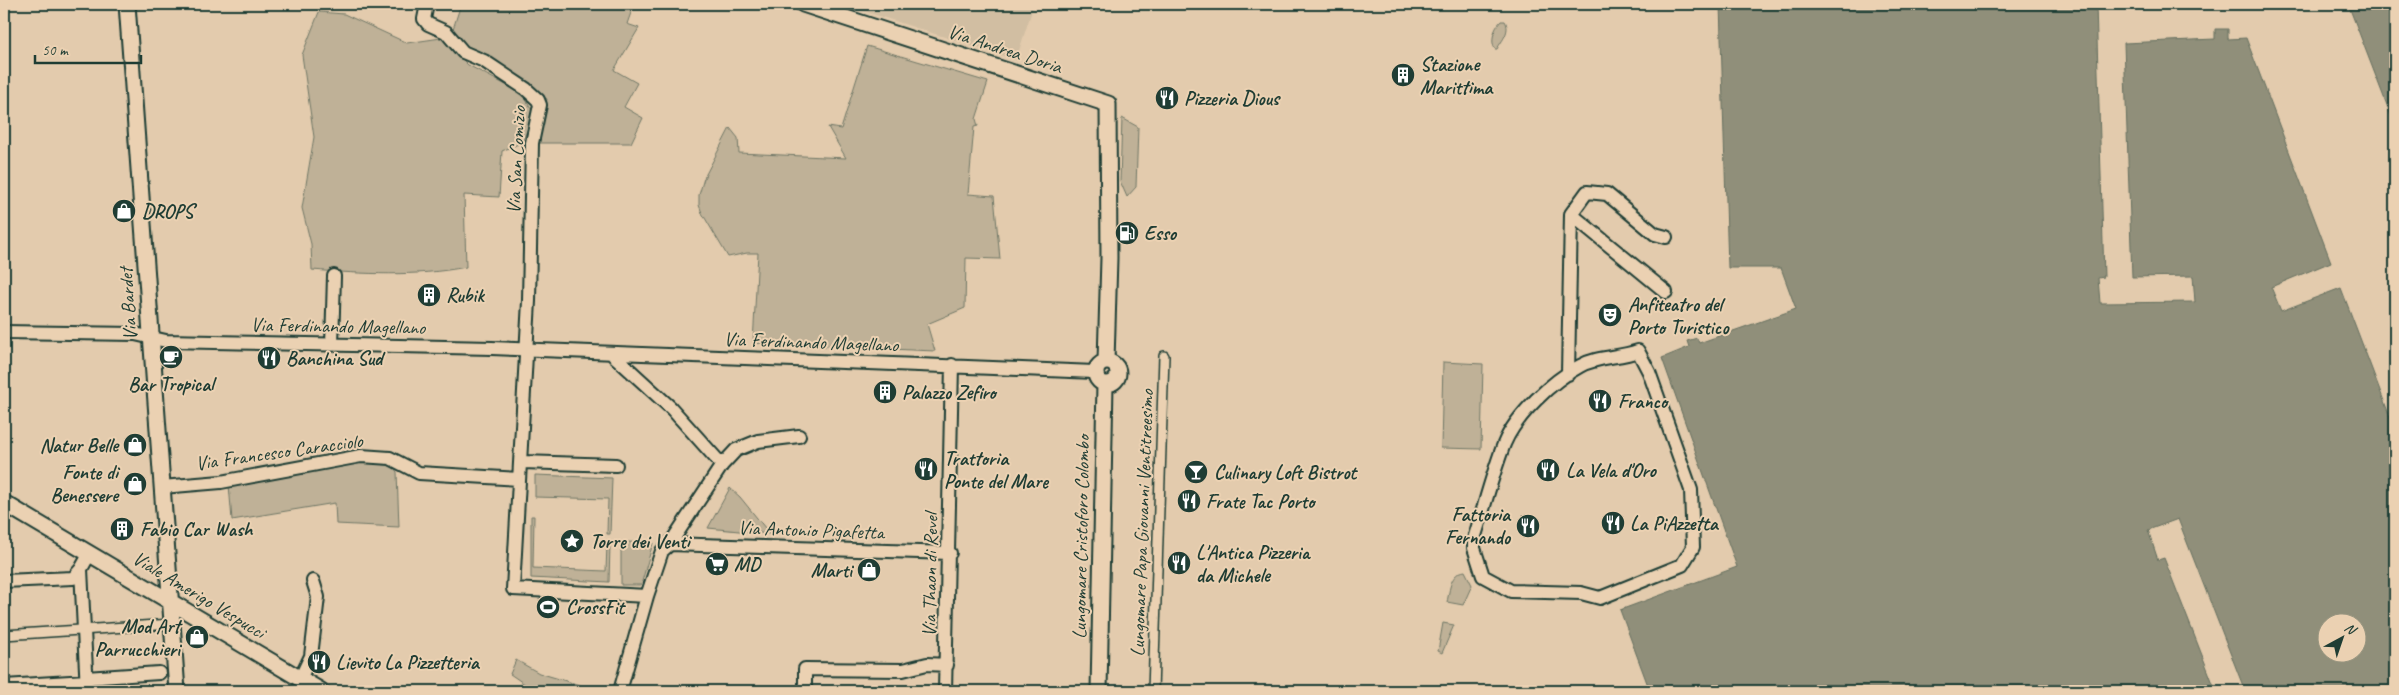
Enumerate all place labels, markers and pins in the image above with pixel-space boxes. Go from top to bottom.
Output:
place label: Stazione Marittima [1420,52,1494,100]
building icon: Stazione Marittima [1390,62,1416,88]
restaurant icon: Pizzeria Dious [1154,85,1180,111]
place label: Pizzeria Dious [1184,86,1281,111]
shop icon: DROPS [111,198,137,224]
place label: DROPS [142,199,198,224]
fuel station icon: Esso [1114,220,1140,246]
place label: Esso [1144,221,1178,246]
building icon: Rubik [416,282,442,308]
place label: Rubik [446,283,485,308]
place label: Anfiteatro del Porto Turistico [1628,292,1730,340]
theatre icon: Anfiteatro del Porto Turistico [1597,302,1623,328]
cafe icon: Bar Tropical [158,344,184,370]
restaurant icon: Banchina Sud [256,345,282,371]
place label: Banchina Sud [286,346,386,371]
place label: Bar Tropical [128,372,217,397]
building icon: Palazzo Zefiro [872,379,898,405]
place label: Palazzo Zefiro [902,380,998,405]
restaurant icon: Franco [1587,388,1613,414]
place label: Franco [1618,389,1669,414]
shop icon: Natur Belle [122,432,148,458]
place label: Natur Belle [40,433,120,458]
place label: Trattoria Ponte del Mare [944,446,1049,494]
restaurant icon: Trattoria Ponte del Mare [913,456,939,482]
restaurant icon: La Vela d'Oro [1535,457,1561,483]
place label: La Vela d'Oro [1566,458,1658,483]
bar icon: Culinary Loft Bistrot [1183,459,1209,485]
place label: Fonte di Benessere [50,460,121,508]
place label: Culinary Loft Bistrot [1214,460,1358,485]
shop icon: Fonte di Benessere [122,471,148,497]
restaurant icon: Frate Tac Porto [1176,488,1202,514]
place label: Frate Tac Porto [1206,489,1316,514]
place label: Fattoria Fernando [1445,502,1512,550]
restaurant icon: La PiAzzetta [1600,510,1626,536]
place label: La PiAzzetta [1630,511,1720,536]
restaurant icon: Fattoria Fernando [1515,513,1541,539]
building icon: Fabio Car Wash [109,516,135,542]
place label: Fabio Car Wash [140,517,254,542]
place icon: Torre dei Venti [559,528,585,554]
place label: Torre dei Venti [590,529,693,554]
place label: L'Antica Pizzeria da Michele [1196,540,1311,588]
restaurant icon: L'Antica Pizzeria da Michele [1166,550,1192,576]
supermarket icon: MD [704,551,730,577]
place label: MD [734,552,763,577]
shop icon: Marti [856,557,882,583]
place label: Marti [811,558,855,583]
sports icon: CrossFit [535,594,561,620]
place label: CrossFit [566,595,626,620]
place label: Mod Art Parrucchieri [95,614,183,662]
shop icon: Mod Art Parrucchieri [184,624,210,650]
restaurant icon: Lievito La Pizzetteria [306,649,332,675]
place label: Lievito La Pizzetteria [336,650,481,675]

